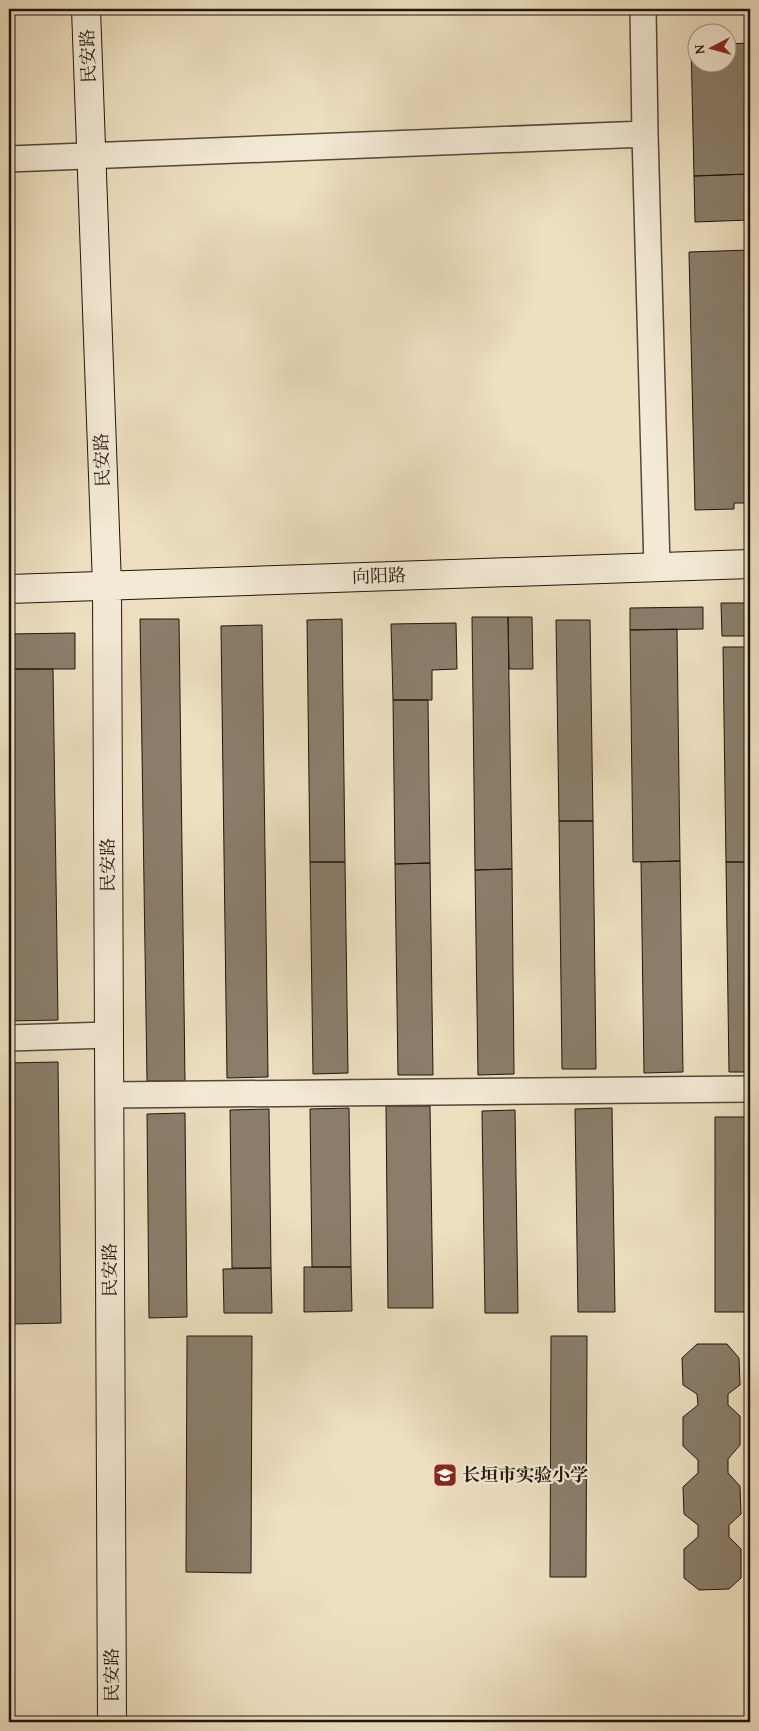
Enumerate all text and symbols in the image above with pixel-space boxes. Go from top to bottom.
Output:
north arrow [686,22,736,72]
street label: 民安路 [73,29,102,83]
text: N [689,43,710,55]
street label: 民安路 [87,433,116,487]
street label: 向阳路 [352,561,406,590]
street label: 民安路 [94,838,121,892]
street label: 民安路 [96,1243,123,1297]
place label: 长垣市实验小学 [462,1461,588,1488]
school or university icon: 长垣市实验小学 [432,1462,458,1488]
street label: 民安路 [98,1648,125,1702]

